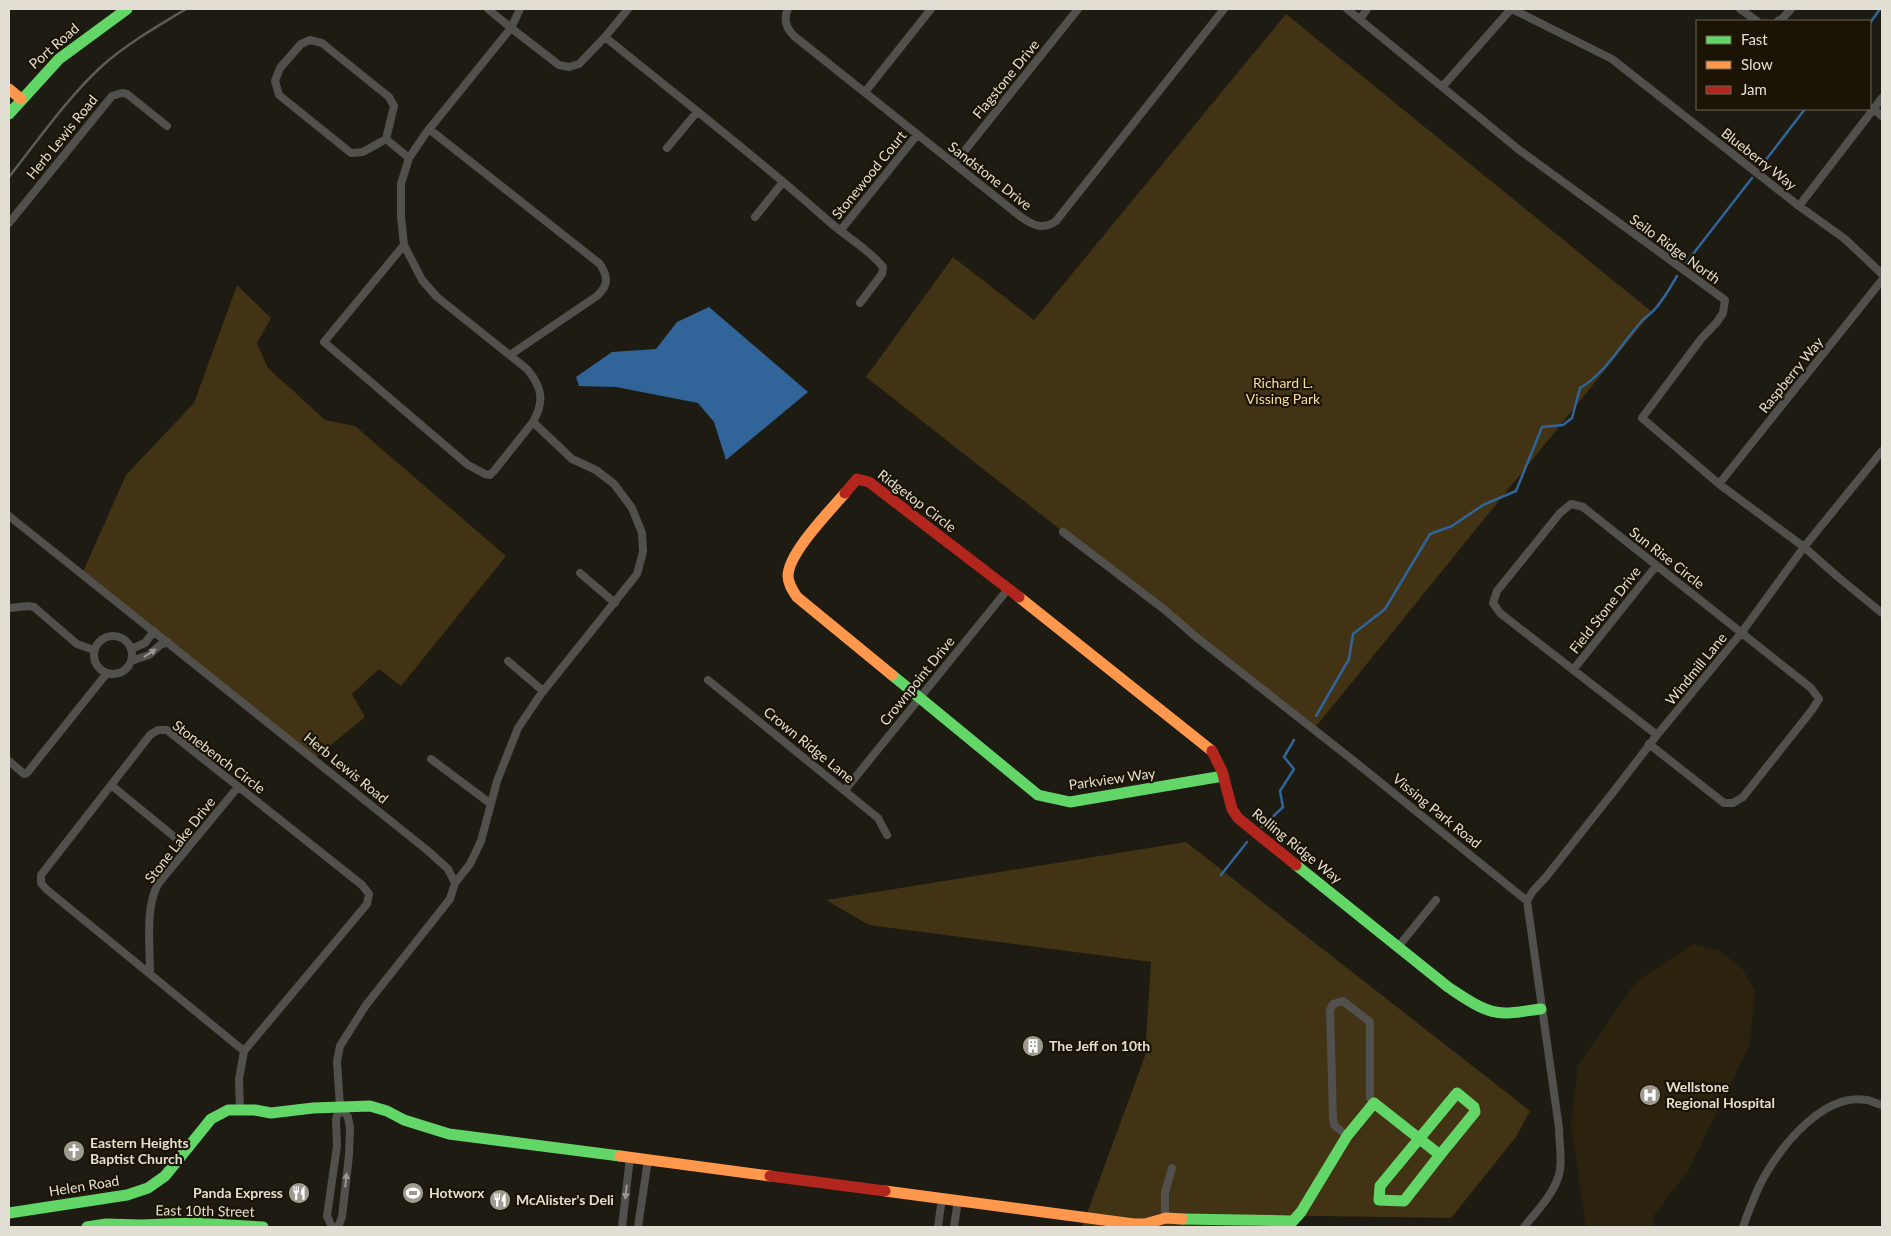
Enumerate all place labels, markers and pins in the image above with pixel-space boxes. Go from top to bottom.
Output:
building icon: The Jeff on 10th [1021,1034,1045,1058]
place label: The Jeff on 10th [1049,1037,1150,1054]
place label: Wellstone Regional Hospital [1666,1078,1775,1111]
hospital icon: Wellstone Regional Hospital [1638,1083,1662,1107]
place label: Eastern Heights Baptist Church [90,1134,189,1167]
church icon: Eastern Heights Baptist Church [62,1139,86,1163]
restaurant icon: Panda Express [287,1181,311,1205]
sports icon: Hotworx [401,1181,425,1205]
place label: Panda Express [193,1184,283,1201]
place label: Hotworx [429,1184,485,1201]
restaurant icon: McAlister's Deli [488,1188,512,1212]
place label: McAlister's Deli [516,1191,614,1208]

